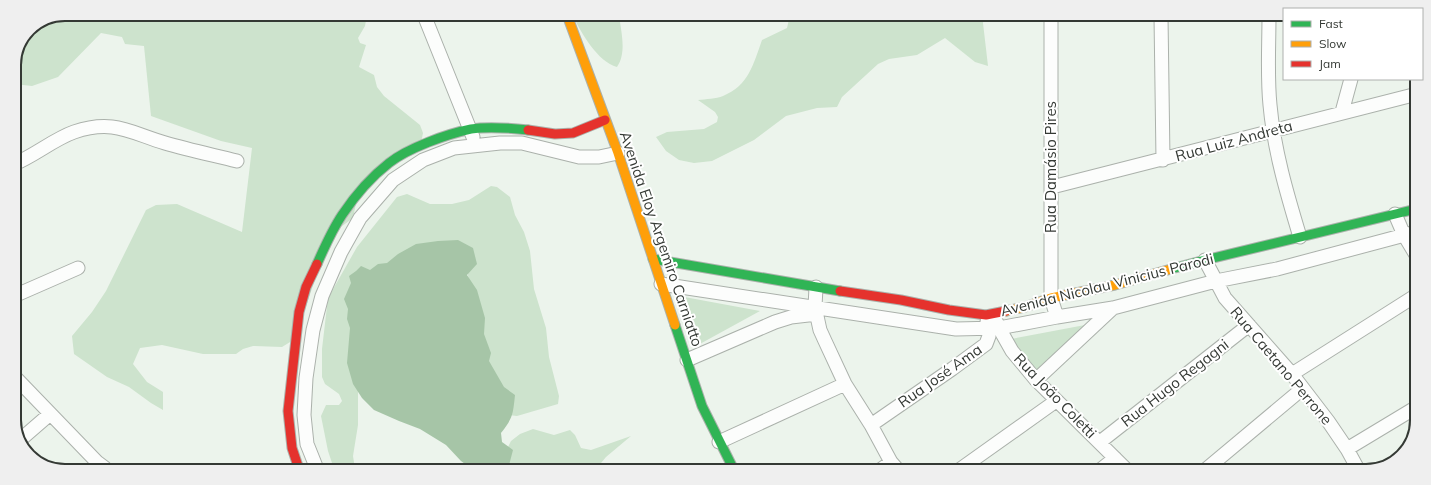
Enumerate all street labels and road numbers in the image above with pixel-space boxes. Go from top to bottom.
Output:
street label: Rua Damásio Pires [1041,101,1060,233]
street label: Rua Luiz Andreta [1173,116,1295,165]
street label: Avenida Eloy Argemiro Carniatto [616,129,707,349]
street label: Avenida Nicolau Vinicius Parodi [998,249,1215,320]
street label: Rua Caetano Perrone [1226,303,1336,429]
street label: Rua Hugo Regagni [1117,335,1232,431]
street label: Rua José Ama [894,340,985,412]
street label: Rua João Coletti [1010,349,1101,442]

